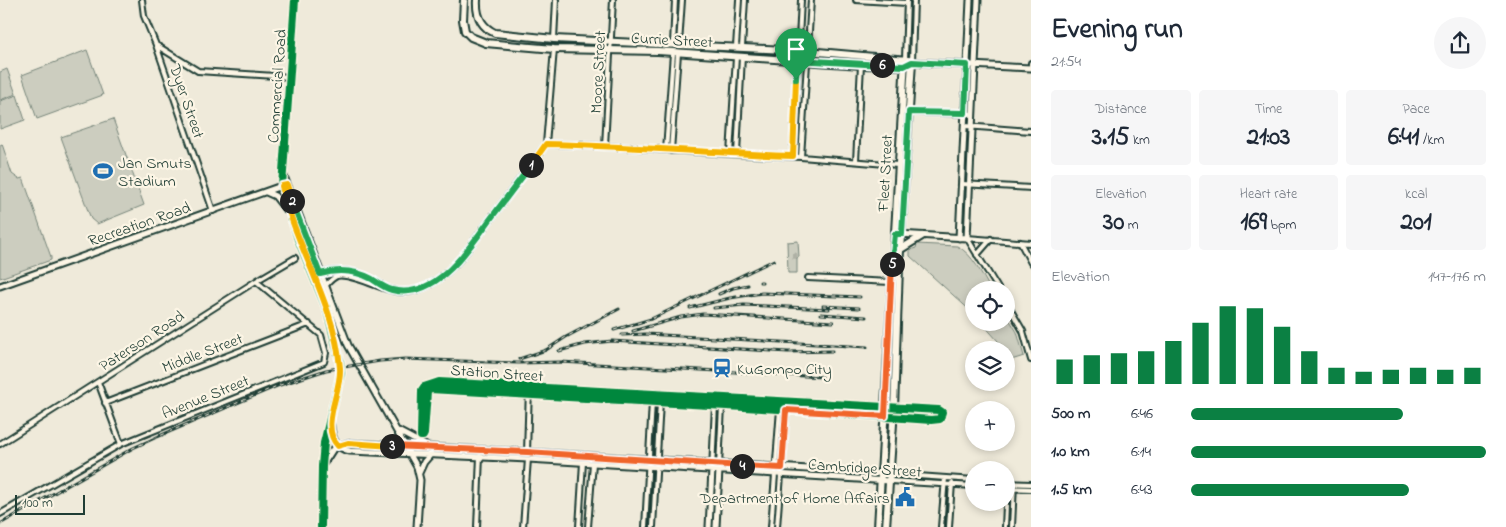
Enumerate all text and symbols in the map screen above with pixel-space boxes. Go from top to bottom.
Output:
text: Evening run [1051,10,1183,51]
button: share [1434,17,1486,69]
street label: Currie Street [630,27,714,55]
street label: Commercial Road [262,28,294,144]
pin [775,28,817,79]
street label: Moore Street [585,30,613,114]
icon: arrive [782,35,810,63]
text: 21:54 [1051,50,1081,74]
pin: 6 [870,52,894,78]
text: 6 [879,55,886,76]
street label: Dyer Street [162,60,210,143]
text: Distance [1095,99,1147,120]
text: Time [1255,99,1282,120]
text: Pace [1403,99,1430,120]
text: 3.15 [1092,120,1129,156]
text: 21:03 [1247,120,1290,156]
text: 6:41 [1388,120,1419,156]
text: km [1129,130,1150,151]
text: /km [1419,130,1444,151]
street label: Fleet Street [872,133,900,213]
place label: Jan Smuts Stadium [118,152,192,194]
pin: 1 [518,152,544,178]
text: 1 [529,155,534,176]
sports icon: Jan Smuts Stadium [92,160,114,182]
text: Elevation [1095,184,1147,205]
text: Heart rate [1240,184,1297,205]
text: kcal [1405,184,1427,205]
pin: 2 [280,188,304,214]
text: 2 [289,191,296,212]
street label: Recreation Road [85,196,194,254]
text: 30 [1103,205,1124,241]
text: 169 [1241,205,1267,241]
text: 201 [1401,205,1432,241]
text: m [1124,215,1139,236]
text: bpm [1267,215,1296,236]
pin: 5 [880,252,904,276]
text: 5 [888,254,897,275]
text: Elevation [1051,265,1110,289]
text: 147–176 m [1428,265,1486,289]
map controls [965,281,1015,511]
button: locate [965,281,1015,331]
street label: Paterson Road [95,305,190,378]
street label: Middle Street [159,327,247,380]
button: layers [965,341,1015,391]
station icon: KuGompo City [711,357,733,379]
place label: KuGompo City [737,358,832,382]
street label: Station Street [450,359,545,389]
street label: Avenue Street [159,369,254,426]
button: + [965,401,1015,451]
text: 500 m [1051,402,1090,426]
text: 6:46 [1131,402,1153,426]
pin: 3 [380,434,404,458]
text: 3 [390,436,395,457]
text: 1.0 km [1051,440,1090,464]
text: 6:14 [1131,440,1151,464]
street label: Cambridge Street [807,453,923,485]
pin: 4 [730,454,754,478]
text: 4 [740,456,745,477]
button: − [965,461,1015,511]
text: 1.5 km [1051,478,1092,502]
text: 6:43 [1131,478,1153,502]
public building icon: Department of Home Affairs [894,486,916,508]
place label: Department of Home Affairs [699,487,890,511]
scale bar [15,492,85,515]
text: 100 m [22,493,53,514]

